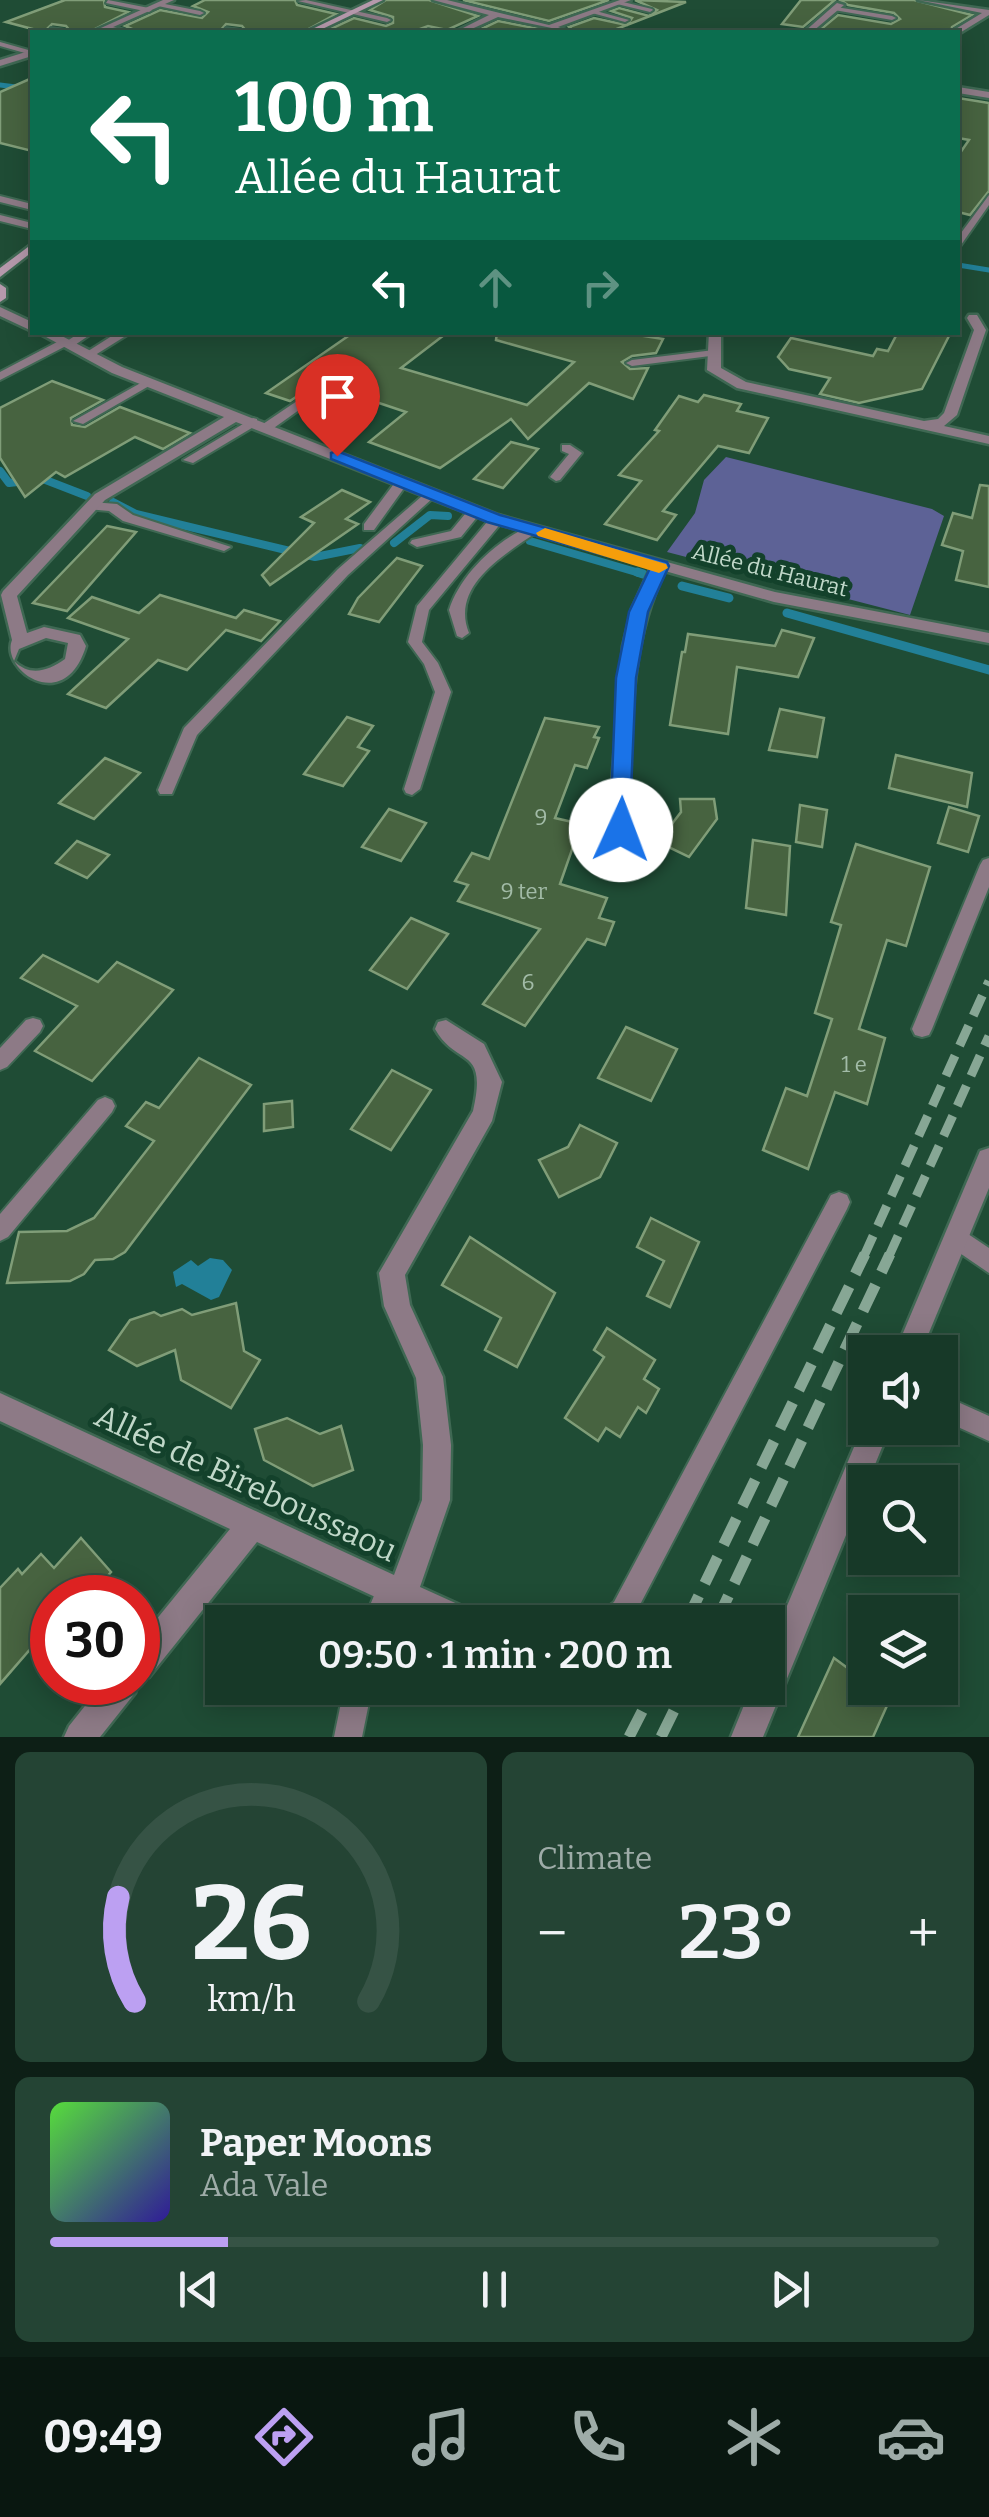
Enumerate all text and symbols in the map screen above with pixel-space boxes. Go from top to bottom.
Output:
text: 100 m [235,66,434,150]
icon: left [70,70,200,200]
text: Allée du Haurat [235,151,561,205]
icon: left [363,260,418,315]
icon: ahead [468,260,523,315]
icon: right [573,260,628,315]
pin [295,354,380,457]
icon: arrive [310,369,365,424]
street label: Allée du Haurat [689,538,851,602]
position arrow [569,778,673,882]
house number: 9 [535,804,547,831]
house number: 9 ter [501,878,548,905]
house number: 6 [522,969,534,996]
house number: 1 e [841,1051,867,1078]
map controls [848,1335,958,1705]
button: sound [848,1335,958,1445]
street label: Allée de Bireboussaou [89,1396,403,1570]
button: search [848,1465,958,1575]
speed limit sign: 30 [30,1575,160,1705]
button: layers [848,1595,958,1705]
text: 09:50 · 1 min · 200 m [318,1632,672,1678]
text: Climate [537,1839,652,1877]
text: 26 [191,1862,311,1987]
text: 23° [678,1888,796,1978]
text: − [537,1901,567,1967]
text: + [908,1901,939,1967]
text: km/h [207,1978,295,2020]
text: Paper Moons [200,2120,432,2166]
text: Ada Vale [200,2166,328,2204]
icon: previous [171,2262,226,2317]
icon: pause [467,2262,522,2317]
icon: next [763,2262,818,2317]
icon: directions [249,2402,319,2472]
icon: music [406,2402,476,2472]
icon: phone [563,2402,633,2472]
icon: climate [719,2402,789,2472]
icon: car [876,2402,946,2472]
text: 09:49 [43,2410,163,2464]

